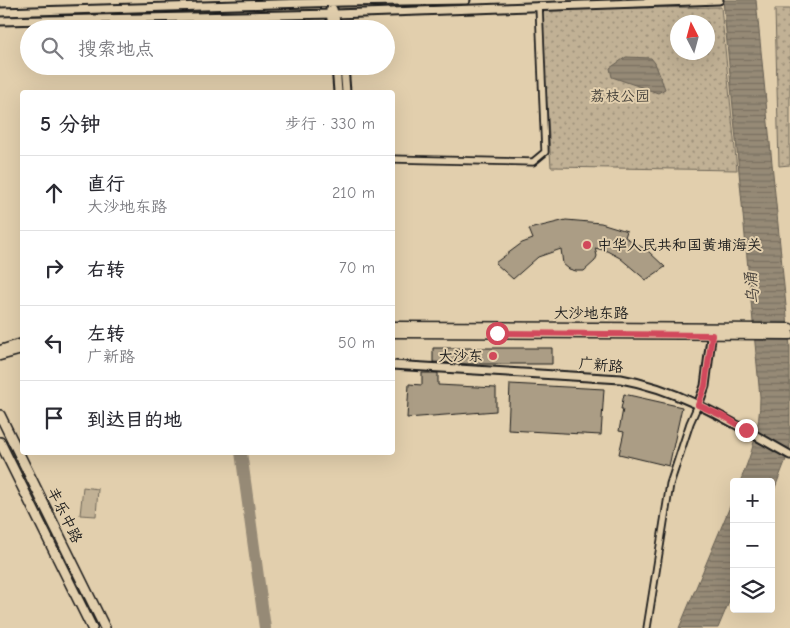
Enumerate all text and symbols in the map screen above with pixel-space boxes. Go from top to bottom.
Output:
north arrow [670,15,715,60]
search box [20,20,395,75]
icon: search [38,34,66,62]
text: 搜索地点 [78,38,154,60]
park label: 荔枝公园 [590,87,650,105]
text: 5 分钟 [40,112,101,136]
text: 步行 · 330 m [285,115,375,133]
text: 直行 [87,173,125,195]
icon: ahead [40,179,68,207]
text: 210 m [332,184,375,202]
text: 大沙地东路 [87,198,167,216]
place label: 中华人民共和国黄埔海关 [597,236,762,254]
marker: 中华人民共和国黄埔海关 [581,239,593,251]
icon: right [40,254,68,282]
text: 右转 [87,259,125,281]
text: 70 m [339,259,375,277]
water label: 乌涌 [742,270,762,305]
street label: 大沙地东路 [553,304,629,322]
route start [486,322,509,345]
text: 左转 [87,323,125,345]
icon: left [40,329,68,357]
text: 50 m [338,334,375,352]
place label: 大沙东 [438,347,483,365]
text: 广新路 [87,348,135,366]
marker: 大沙东 [487,350,499,362]
street label: 广新路 [578,354,624,376]
icon: arrive [40,404,68,432]
text: 到达目的地 [87,409,182,431]
route end [735,419,758,442]
map controls [730,478,775,613]
button: + [730,478,775,523]
street label: 丰乐中路 [44,484,86,546]
button: − [730,523,775,568]
button: layers [730,568,775,613]

